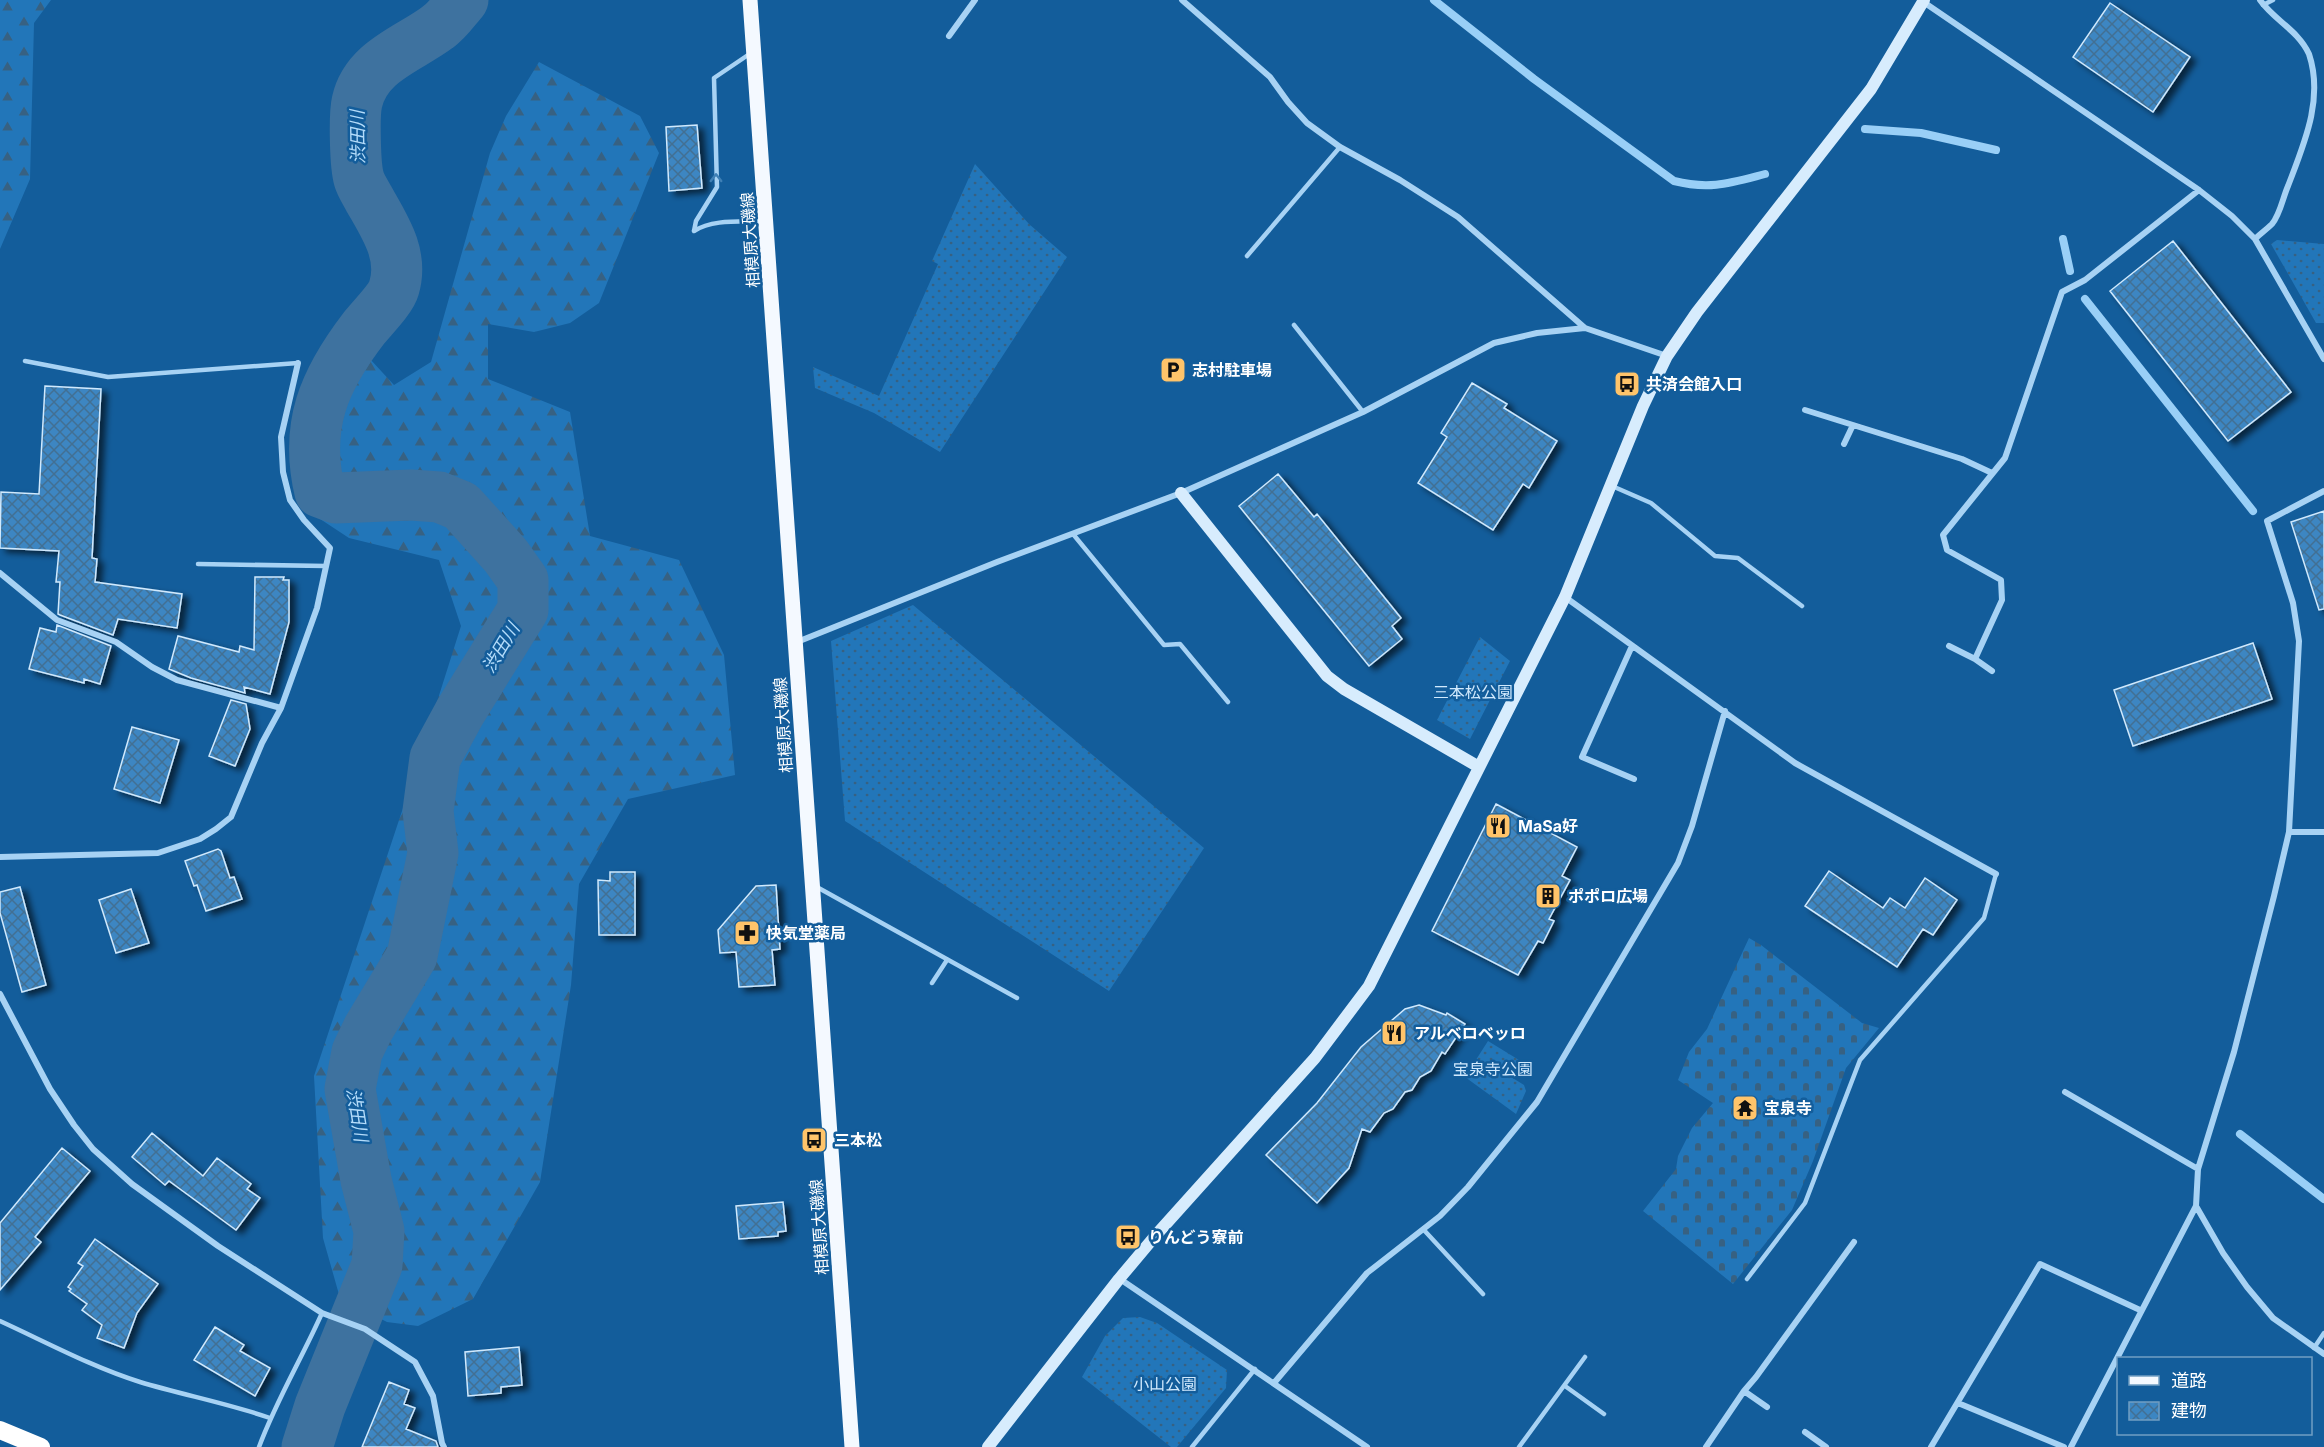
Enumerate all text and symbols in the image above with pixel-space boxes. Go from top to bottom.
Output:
water label: 渋田川 [346,108,368,164]
one-way arrow [710,174,722,183]
street label: 相模原大磯線 [737,191,763,289]
parking icon: 志村駐車場 [1158,355,1188,385]
place label: 志村駐車場 [1192,360,1272,380]
bus stop icon: 共済会館入口 [1612,369,1642,399]
place label: 共済会館入口 [1646,374,1742,394]
water label: 渋田川 [478,617,525,676]
street label: 相模原大磯線 [770,676,796,774]
park label: 三本松公園 [1433,682,1513,702]
restaurant icon: MaSa好 [1483,811,1513,841]
place label: MaSa好 [1518,816,1578,836]
building icon: ポポロ広場 [1533,881,1563,911]
place label: ポポロ広場 [1568,886,1648,906]
pharmacy icon: 快気堂薬局 [732,918,762,948]
place label: 快気堂薬局 [766,923,846,943]
restaurant icon: アルベロベッロ [1379,1018,1409,1048]
place label: アルベロベッロ [1414,1023,1526,1043]
park label: 宝泉寺公園 [1453,1059,1533,1079]
water label: 渋田川 [343,1087,372,1145]
temple icon: 宝泉寺 [1730,1093,1760,1123]
place label: 宝泉寺 [1764,1098,1812,1118]
bus stop icon: 三本松 [799,1125,829,1155]
place label: 三本松 [834,1130,882,1150]
street label: 相模原大磯線 [806,1178,832,1276]
bus stop icon: りんどう寮前 [1113,1222,1143,1252]
place label: りんどう寮前 [1148,1227,1244,1247]
legend [2117,1357,2312,1435]
text: 道路 [2171,1370,2207,1391]
park label: 小山公園 [1133,1374,1197,1394]
text: 建物 [2171,1400,2207,1421]

